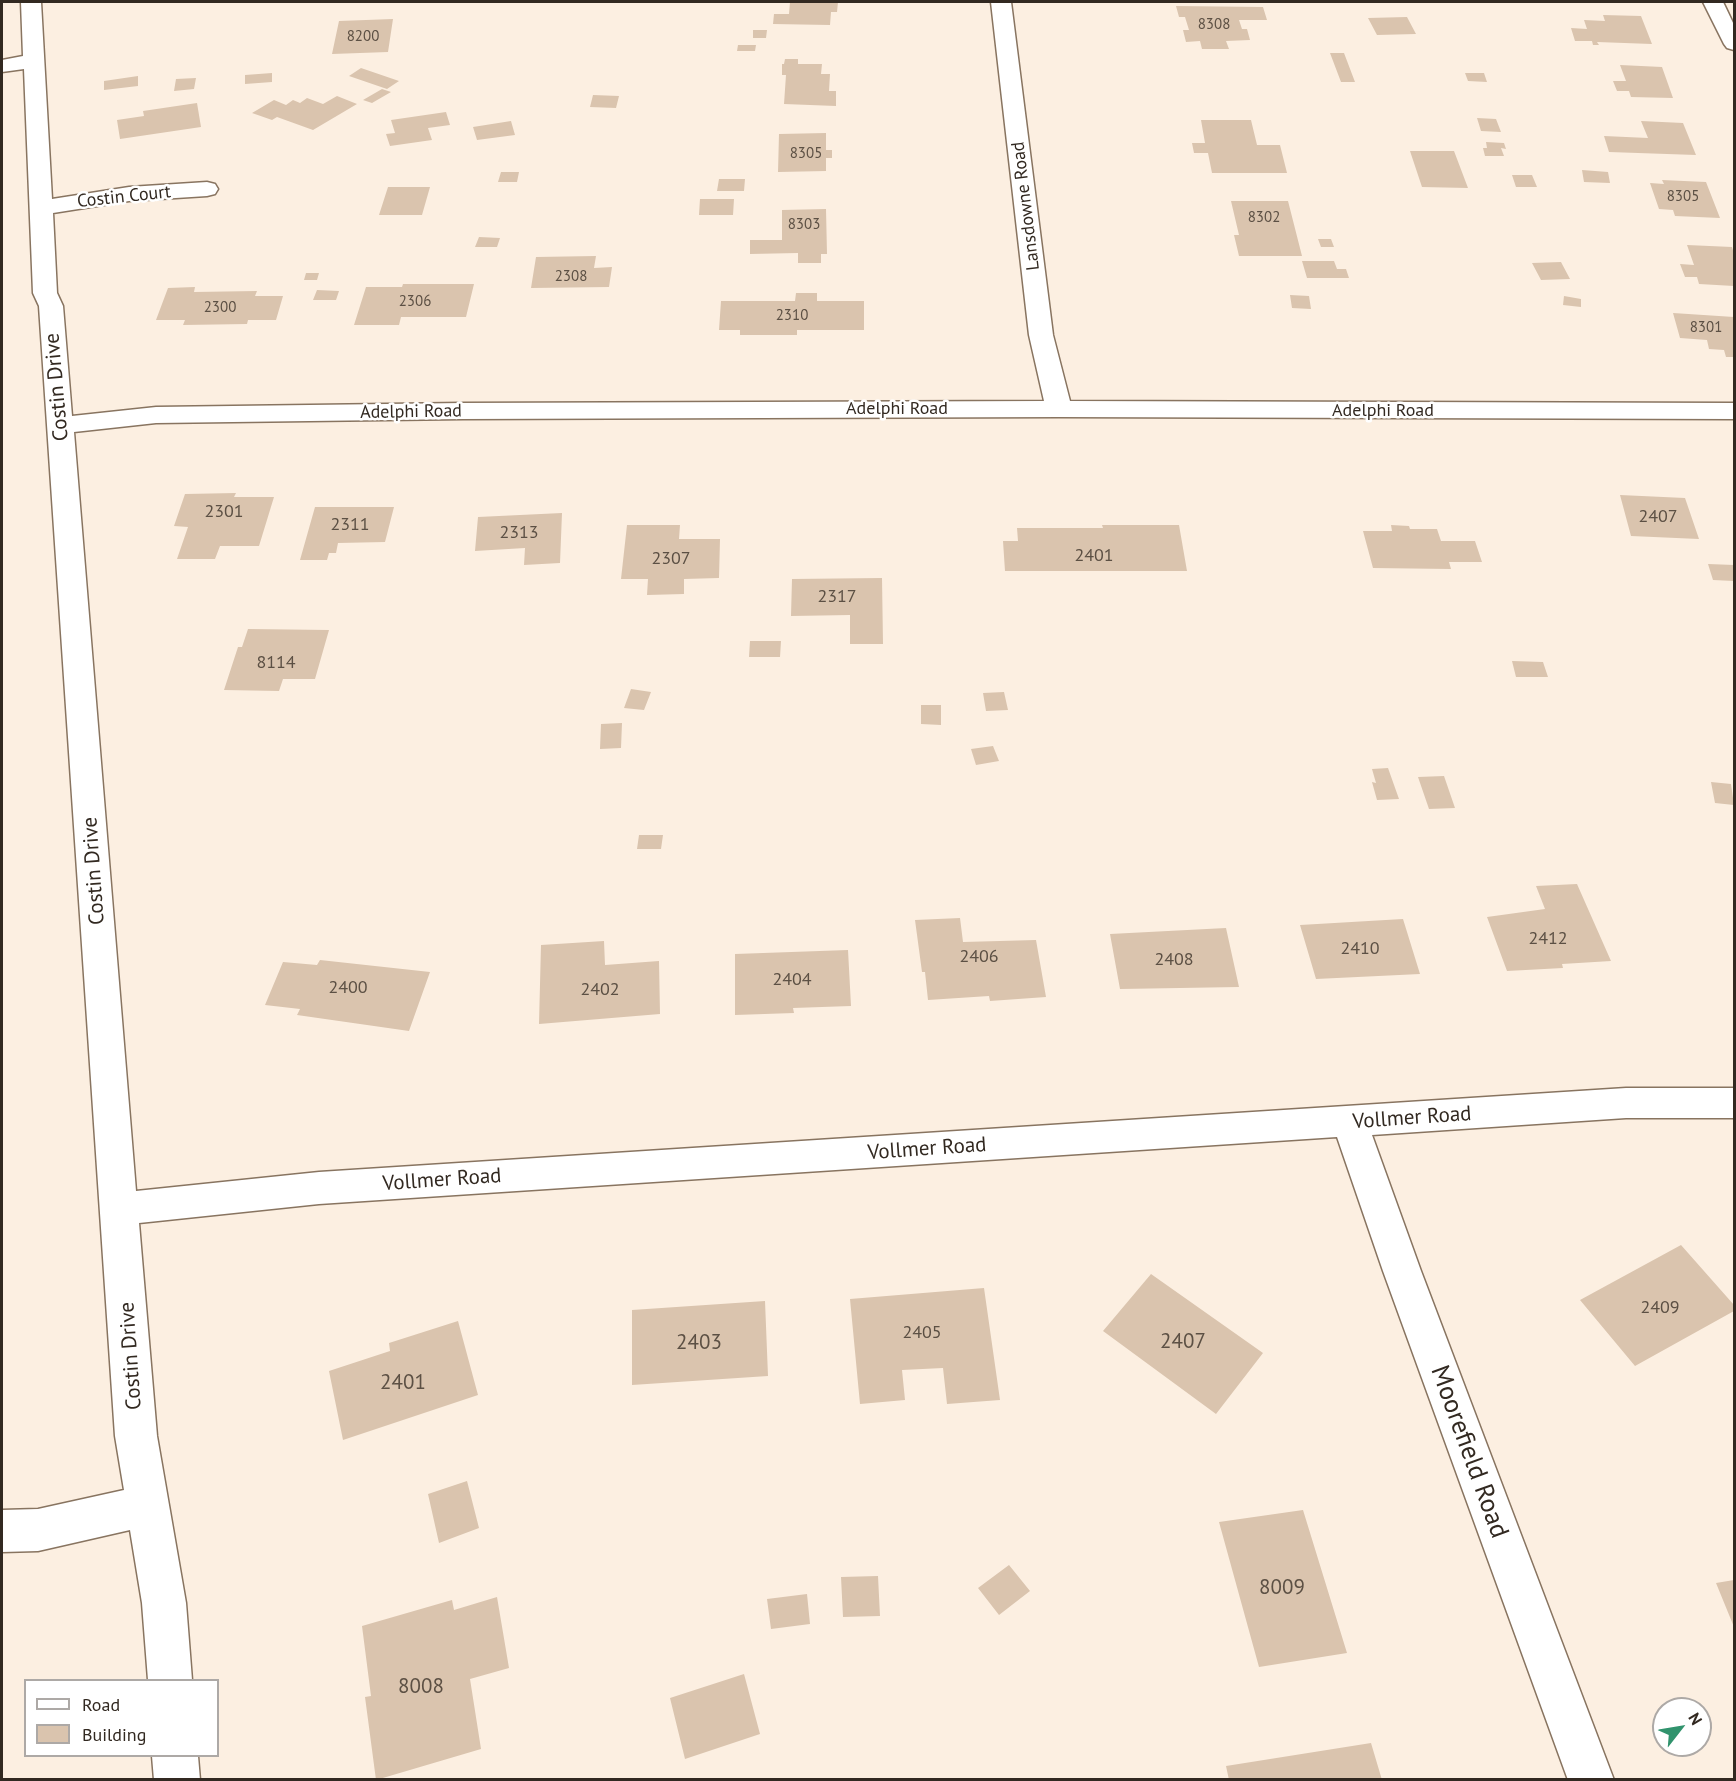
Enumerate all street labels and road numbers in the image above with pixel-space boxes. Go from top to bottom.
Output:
street label: Lansdowne Road [1007,140,1045,272]
street label: Costin Court [76,181,172,213]
street label: Costin Drive [40,332,74,442]
street label: Adelphi Road [846,398,948,420]
street label: Adelphi Road [360,400,462,424]
street label: Adelphi Road [1332,400,1434,422]
street label: Costin Drive [78,816,110,926]
street label: Vollmer Road [1352,1101,1472,1135]
street label: Vollmer Road [867,1132,987,1166]
street label: Vollmer Road [382,1163,502,1197]
street label: Costin Drive [115,1301,147,1411]
street label: Moorefield Road [1423,1361,1515,1543]

